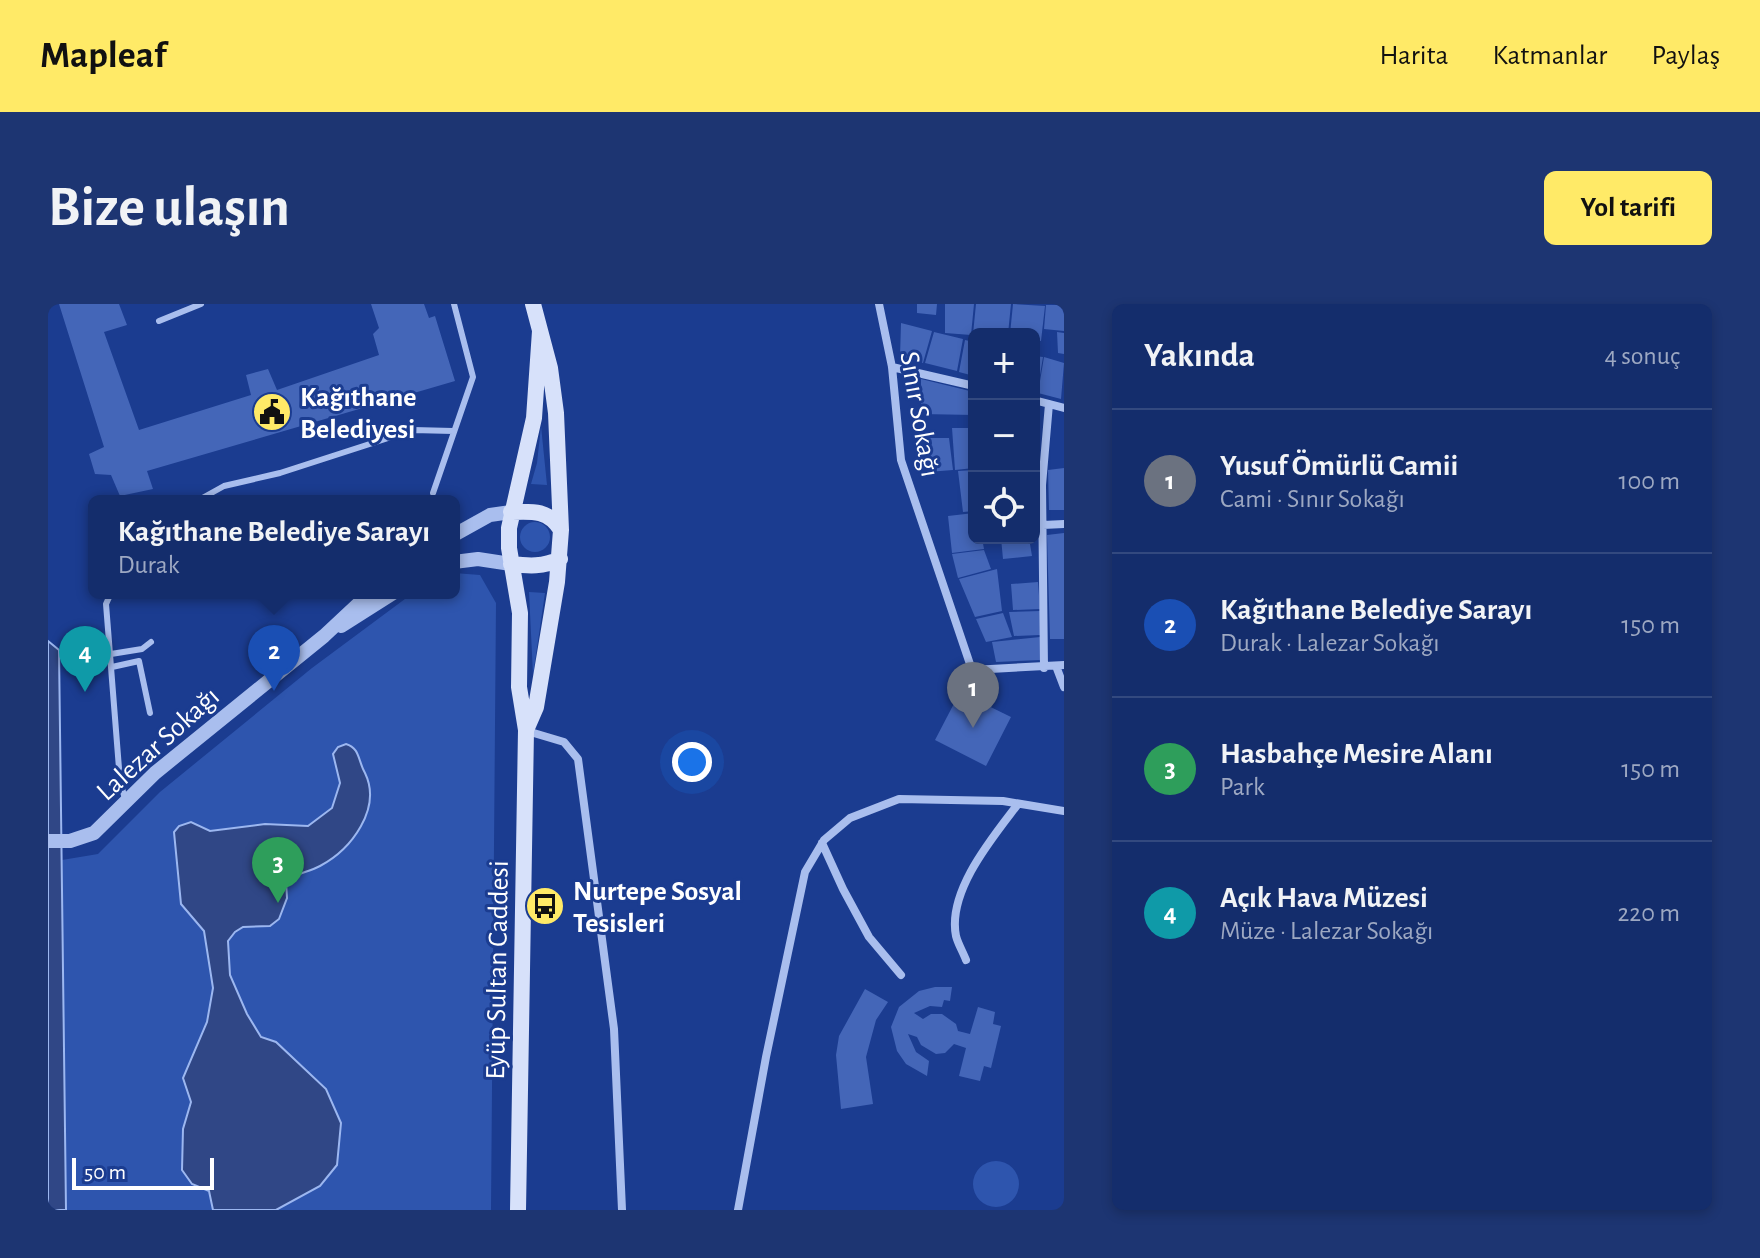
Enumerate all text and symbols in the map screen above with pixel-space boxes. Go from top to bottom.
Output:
text: Mapleaf [40,37,166,75]
text: Harita [1379,42,1448,70]
text: Katmanlar [1492,42,1607,70]
text: Paylaş [1651,42,1720,70]
button: Yol tarifi [1544,171,1712,245]
text: Bize ulaşın [48,180,290,236]
map controls [968,328,1040,544]
button: + [968,328,1040,400]
text: Yakında [1144,339,1255,373]
text: 4 sonuç [1604,343,1680,369]
street label: Sınır Sokağı [894,349,944,479]
place label: Kağıthane Belediyesi [300,384,417,444]
public building icon: Kağıthane Belediyesi [251,391,293,433]
button: − [968,400,1040,472]
text: Yusuf Ömürlü Camii [1220,451,1458,481]
text: 1 [1165,468,1175,494]
text: 100 m [1619,468,1680,494]
button: locate [968,472,1040,544]
text: Cami · Sınır Sokağı [1220,486,1405,512]
popup [88,495,460,599]
text: Kağıthane Belediye Sarayı [118,517,430,547]
text: Durak [118,552,180,578]
text: Kağıthane Belediye Sarayı [1220,595,1532,625]
text: 2 [1164,612,1176,638]
text: 150 m [1621,612,1680,638]
pin: 2 [248,625,300,691]
pin: 4 [59,626,111,692]
text: Durak · Lalezar Sokağı [1220,630,1440,656]
pin: 1 [947,662,999,728]
street label: Lalezar Sokağı [92,682,225,806]
text: Hasbahçe Mesire Alanı [1220,739,1493,769]
your location [672,742,712,782]
text: 3 [1164,756,1176,782]
text: 150 m [1621,756,1680,782]
text: Park [1220,774,1265,800]
pin: 3 [252,837,304,903]
street label: Eyüp Sultan Caddesi [482,860,514,1080]
place label: Nurtepe Sosyal Tesisleri [573,878,742,938]
text: Açık Hava Müzesi [1220,883,1428,913]
bus stop icon: Nurtepe Sosyal Tesisleri [524,885,566,927]
text: 4 [1163,900,1177,926]
text: 220 m [1618,900,1680,926]
text: Müze · Lalezar Sokağı [1220,918,1433,944]
scale bar [72,1154,214,1190]
text: 50 m [84,1161,126,1183]

